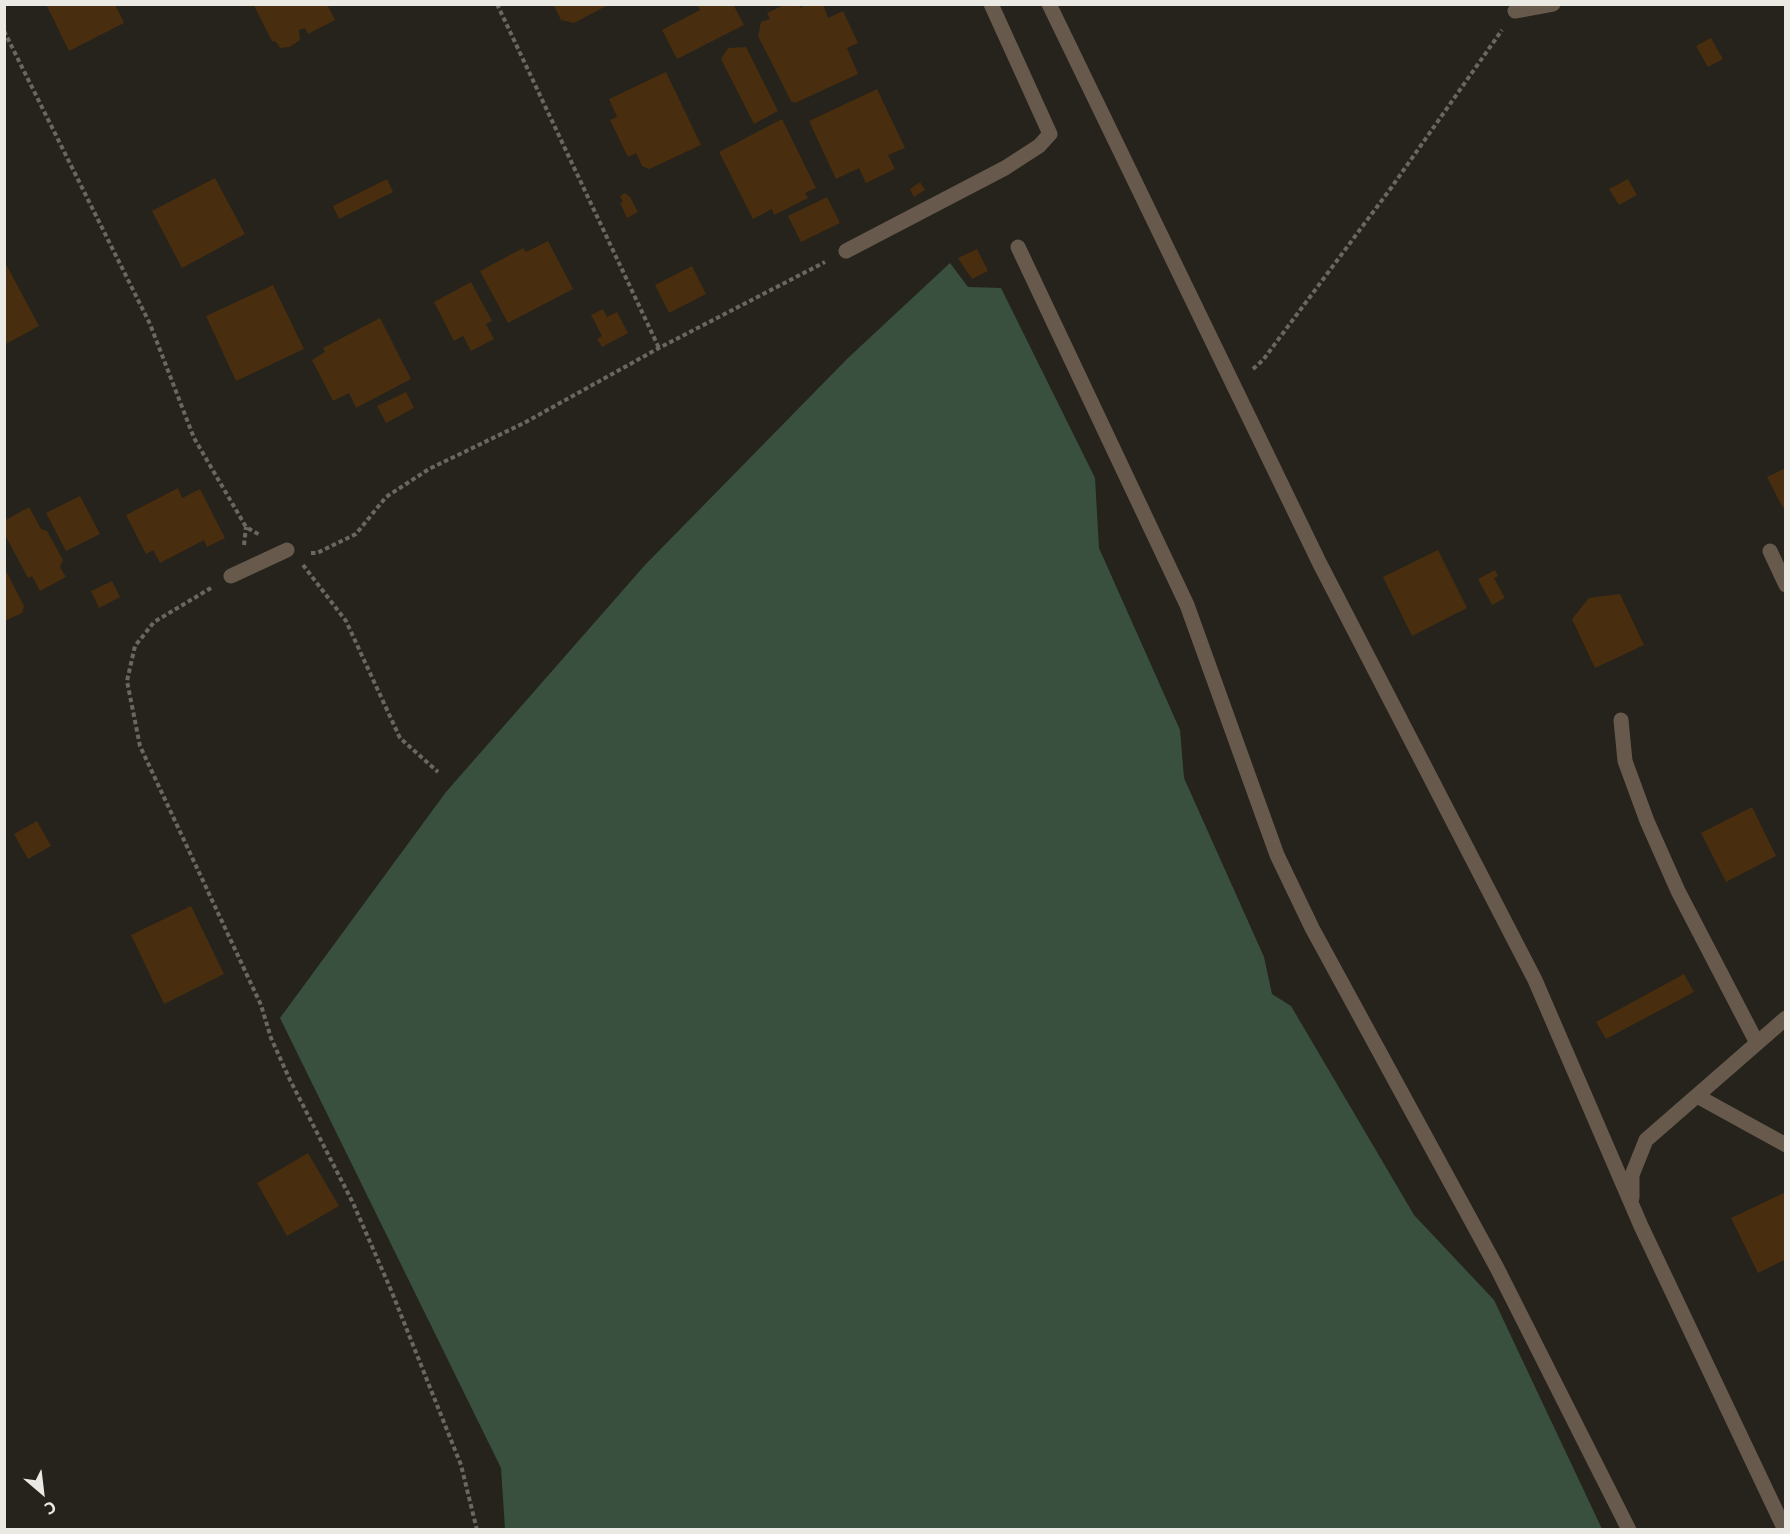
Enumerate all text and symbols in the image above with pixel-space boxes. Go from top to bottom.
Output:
north arrow [12,1462,72,1522]
text: С [41,1496,60,1520]

